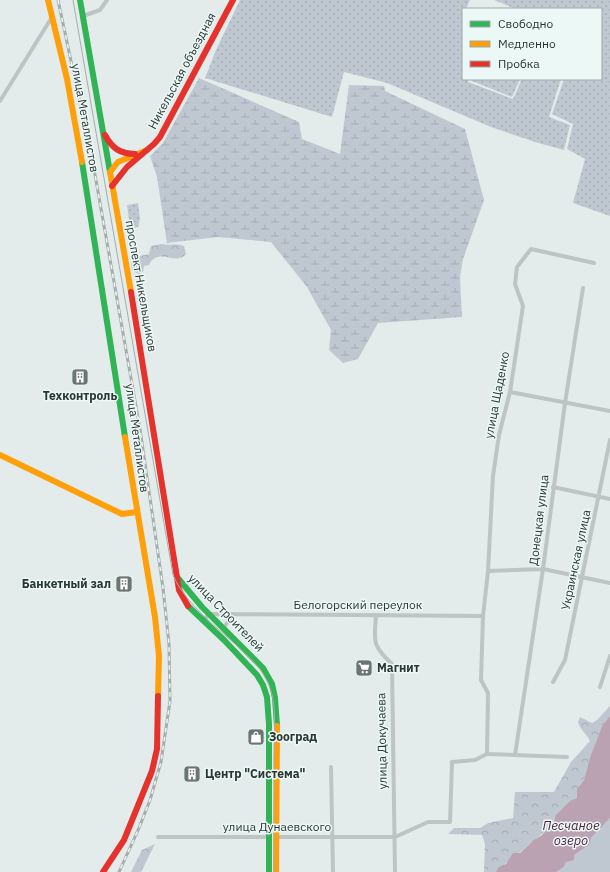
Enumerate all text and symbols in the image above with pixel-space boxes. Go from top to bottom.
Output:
legend [462,8,602,80]
street label: Никельская объездная [144,10,219,132]
text: Свободно [498,16,554,31]
text: Медленно [498,36,556,51]
text: Пробка [498,56,540,71]
street label: улица Металлистов [69,62,102,173]
street label: проспект Никельщиков [123,219,160,353]
street label: улица Щаденко [481,350,512,440]
building icon: Техконтроль [70,367,90,387]
street label: улица Металлистов [122,382,153,493]
place label: Техконтроль [43,388,117,403]
street label: Донецкая улица [525,473,552,566]
street label: Украинская улица [558,508,594,611]
street label: улица Строителей [185,571,267,655]
building icon: Банкетный зал [114,574,134,594]
place label: Банкетный зал [22,576,111,591]
street label: Белогорский переулок [294,597,423,612]
supermarket icon: Магнит [354,658,374,678]
place label: Магнит [377,660,420,675]
street label: улица Докучаева [373,692,390,789]
shop icon: Зооград [246,727,266,747]
place label: Зооград [269,729,317,744]
building icon: Центр "Система" [182,764,202,784]
place label: Центр "Система" [205,766,305,781]
water label: Песчаное озеро [542,817,600,849]
street label: улица Дунаевского [223,819,331,834]

